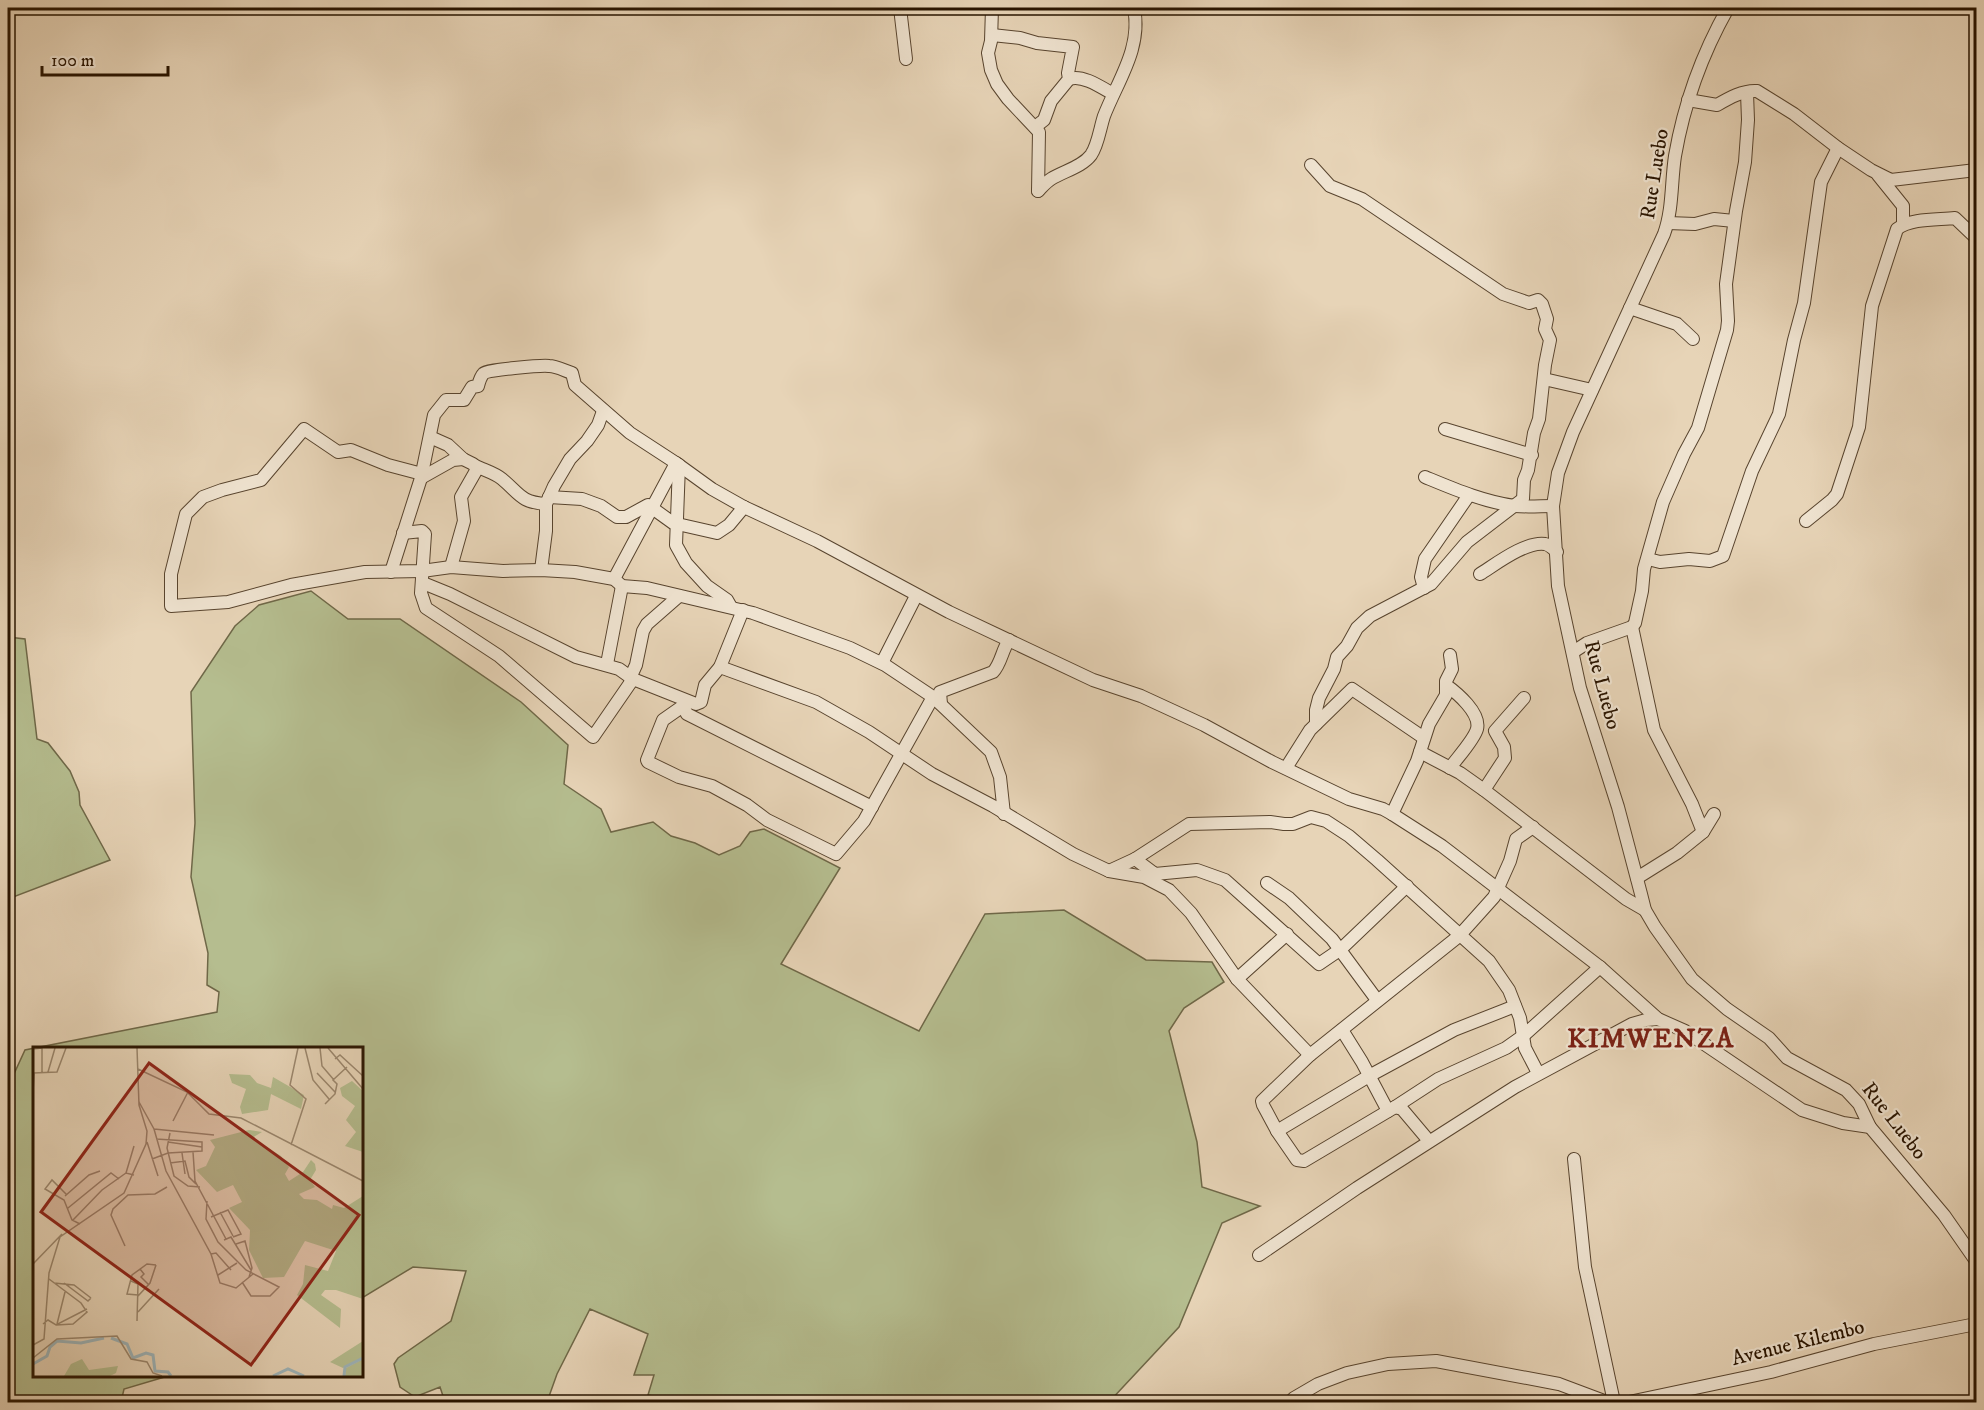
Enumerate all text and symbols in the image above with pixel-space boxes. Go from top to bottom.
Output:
scale bar [42,39,168,77]
text: 100 m [51,50,94,72]
street label: Rue Luebo [1635,127,1675,221]
street label: Rue Luebo [1578,638,1626,732]
district label: KIMWENZA [1567,1022,1735,1056]
inset map [33,1047,363,1377]
street label: Rue Luebo [1856,1077,1932,1165]
street label: Avenue Kilembo [1729,1314,1867,1372]

